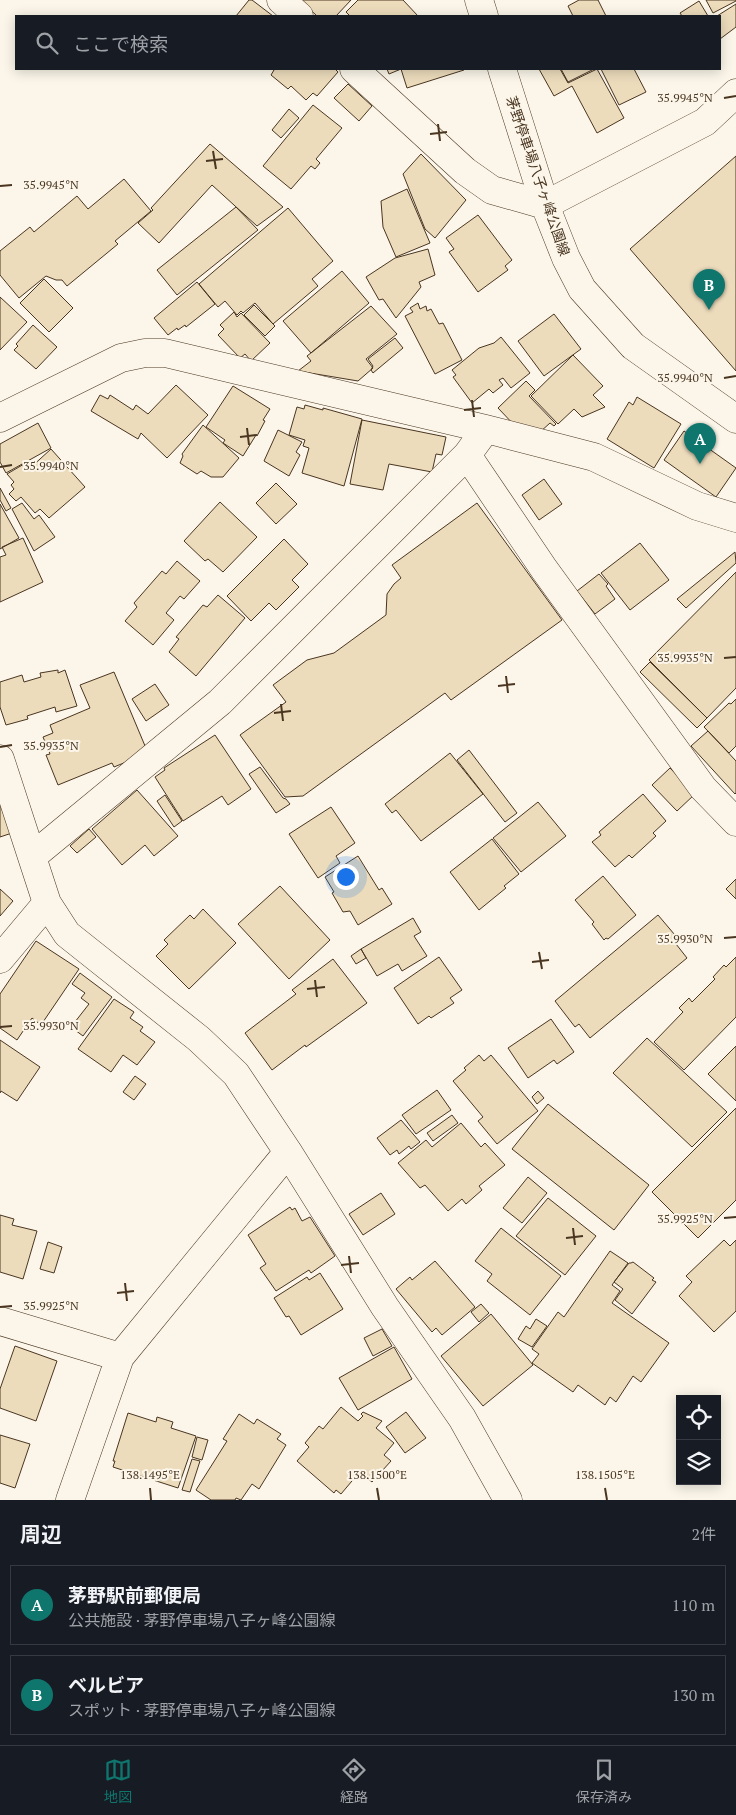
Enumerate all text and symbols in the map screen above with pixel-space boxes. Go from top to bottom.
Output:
search box [15,15,721,70]
icon: search [33,29,61,57]
text: ここで検索 [73,31,168,56]
text: 35.9945°N [657,90,713,105]
street label: 茅野停車場八子ヶ峰公園線 [502,93,575,258]
text: 35.9945°N [23,177,79,192]
pin: B [693,269,725,310]
text: 35.9940°N [657,370,713,385]
pin: A [684,423,716,464]
text: 35.9940°N [23,458,79,473]
text: 35.9935°N [657,650,713,665]
text: 35.9935°N [23,738,79,753]
your location [333,864,359,890]
text: 35.9930°N [657,931,713,946]
text: 35.9930°N [23,1018,79,1033]
text: 35.9925°N [657,1211,713,1226]
text: 35.9925°N [23,1298,79,1313]
map controls [676,1395,721,1485]
button: locate [676,1395,721,1440]
button: layers [676,1440,721,1485]
text: 138.1495°E [120,1467,180,1482]
text: 138.1500°E [347,1467,407,1482]
text: 138.1505°E [575,1467,635,1482]
text: 周辺 [20,1520,62,1548]
text: 2件 [691,1523,716,1545]
text: 茅野駅前郵便局 [68,1582,201,1607]
text: A [31,1594,43,1616]
text: 110 m [672,1594,715,1616]
text: 公共施設 · 茅野停車場八子ヶ峰公園線 [68,1609,336,1631]
text: ベルビア [68,1672,144,1697]
text: B [32,1684,42,1706]
text: 130 m [672,1684,715,1706]
text: スポット · 茅野停車場八子ヶ峰公園線 [68,1699,336,1721]
tab: 地図 [104,1756,132,1806]
tab: 経路 [340,1756,368,1806]
tab: 保存済み [576,1756,632,1806]

